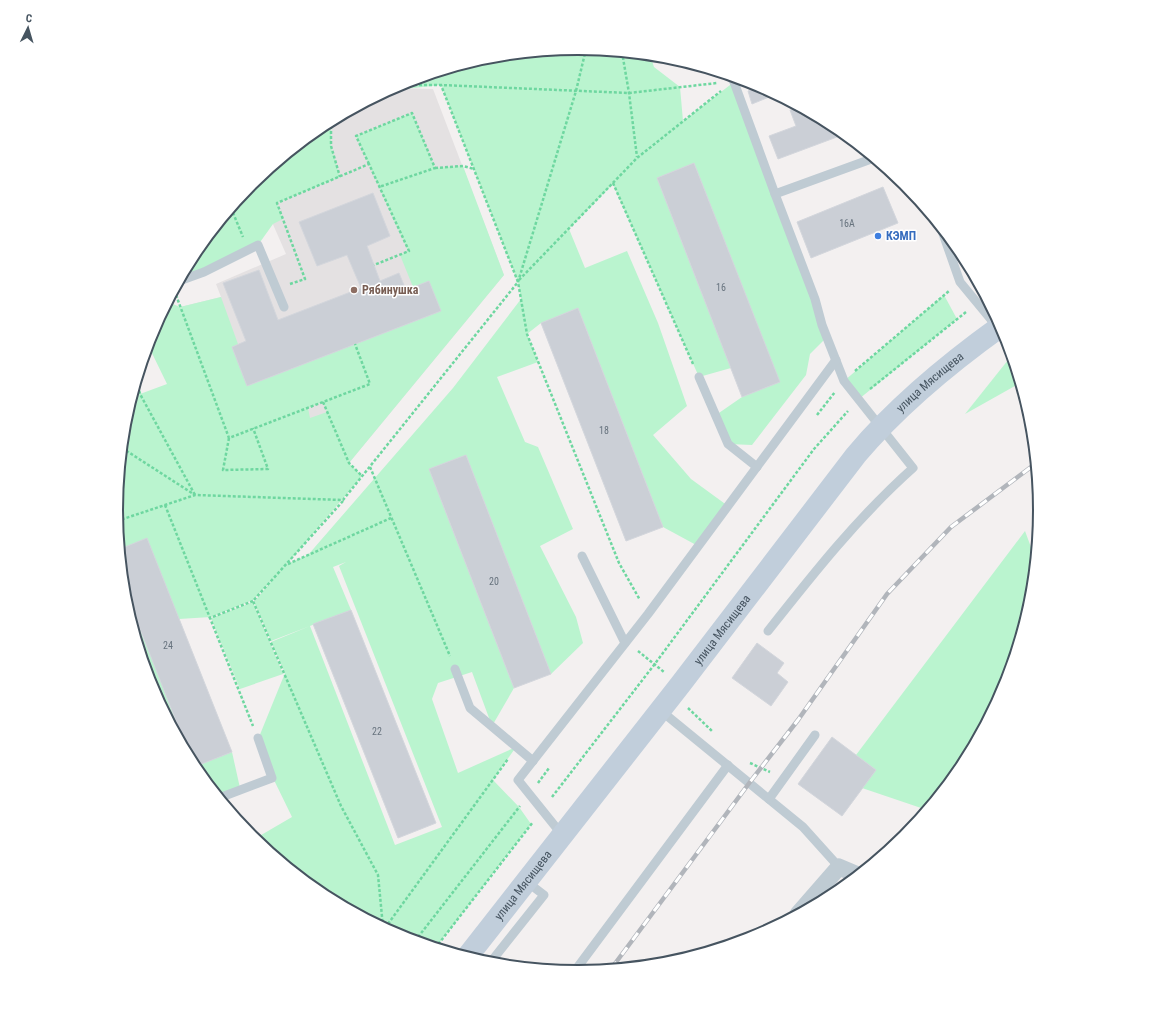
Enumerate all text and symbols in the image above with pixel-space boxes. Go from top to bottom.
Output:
north arrow [8,8,48,48]
text: С [25,12,33,25]
house number: 16А [839,218,855,229]
place label: КЭМП [886,229,916,243]
marker: КЭМП [873,231,883,241]
house number: 16 [716,282,726,293]
place label: Рябинушка [362,283,419,297]
marker: Рябинушка [349,285,359,295]
street label: улица Мясищева [893,349,967,415]
house number: 18 [599,425,609,436]
house number: 20 [489,576,499,587]
street label: улица Мясищева [691,592,754,668]
house number: 24 [163,640,173,651]
house number: 22 [372,726,382,737]
street label: улица Мясищева [492,848,555,923]

